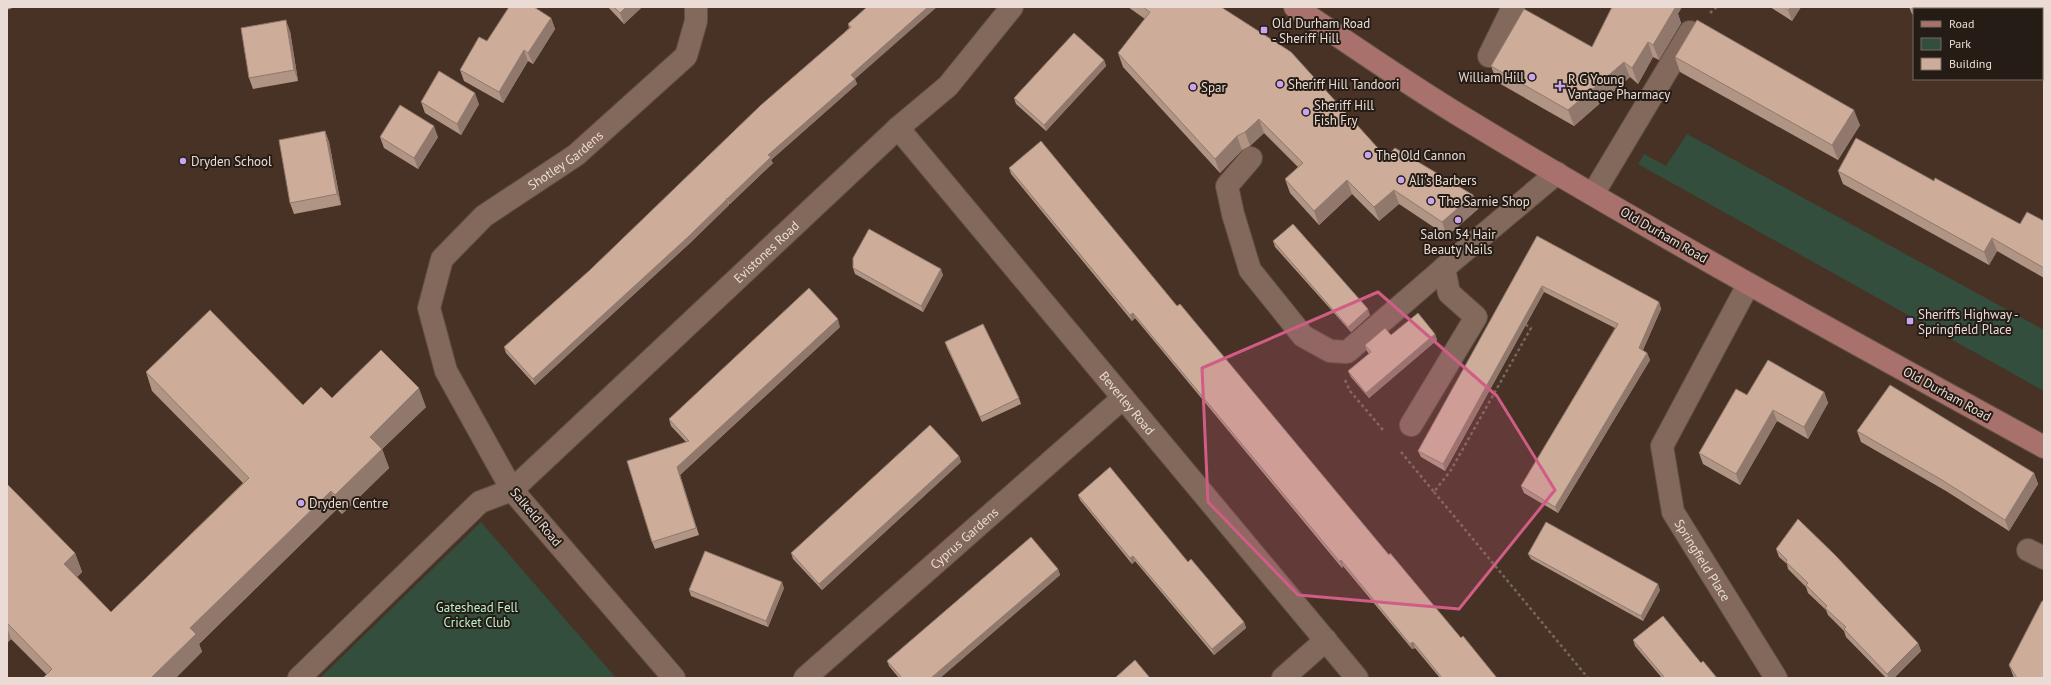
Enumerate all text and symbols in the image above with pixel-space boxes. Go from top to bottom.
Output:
legend [1913,8,2043,80]
place label: Old Durham Road - Sheriff Hill [1272,15,1370,47]
text: Road [1949,16,1974,31]
marker: Old Durham Road - Sheriff Hill [1259,25,1269,35]
text: Park [1949,36,1971,51]
text: Building [1949,56,1992,71]
place label: William Hill [1458,69,1524,86]
place label: R G Young Vantage Pharmacy [1567,71,1670,103]
marker: William Hill [1527,72,1537,82]
place label: Sheriff Hill Tandoori [1288,76,1399,93]
place label: Spar [1201,79,1226,96]
marker: Sheriff Hill Tandoori [1275,79,1285,89]
marker: R G Young Vantage Pharmacy [1555,81,1565,91]
marker: Spar [1188,82,1198,92]
place label: Sheriff Hill Fish Fry [1314,97,1374,129]
marker: Sheriff Hill Fish Fry [1301,107,1311,117]
street label: Shotley Gardens [524,127,606,193]
place label: The Old Cannon [1376,147,1466,164]
marker: The Old Cannon [1363,150,1373,160]
place label: Dryden School [191,153,272,170]
marker: Dryden School [178,156,188,166]
place label: Ali's Barbers [1409,172,1477,189]
marker: Ali's Barbers [1396,175,1406,185]
place label: The Sarnie Shop [1439,193,1530,210]
marker: The Sarnie Shop [1426,196,1436,206]
street label: Old Durham Road [1617,203,1711,267]
marker: Salon 54 Hair Beauty Nails [1453,215,1463,225]
street label: Evistones Road [730,217,802,287]
place label: Salon 54 Hair Beauty Nails [1420,226,1496,258]
place label: Sheriffs Highway - Springfield Place [1918,306,2019,338]
marker: Sheriffs Highway - Springfield Place [1905,316,1915,326]
street label: Old Durham Road [1900,363,1994,425]
street label: Beverley Road [1096,368,1159,438]
street label: Salkeld Road [506,484,566,550]
place label: Dryden Centre [309,495,388,512]
marker: Dryden Centre [296,498,306,508]
street label: Cyprus Gardens [926,503,1002,573]
street label: Springfield Place [1671,516,1735,604]
park label: Gateshead Fell Cricket Club [436,599,518,631]

